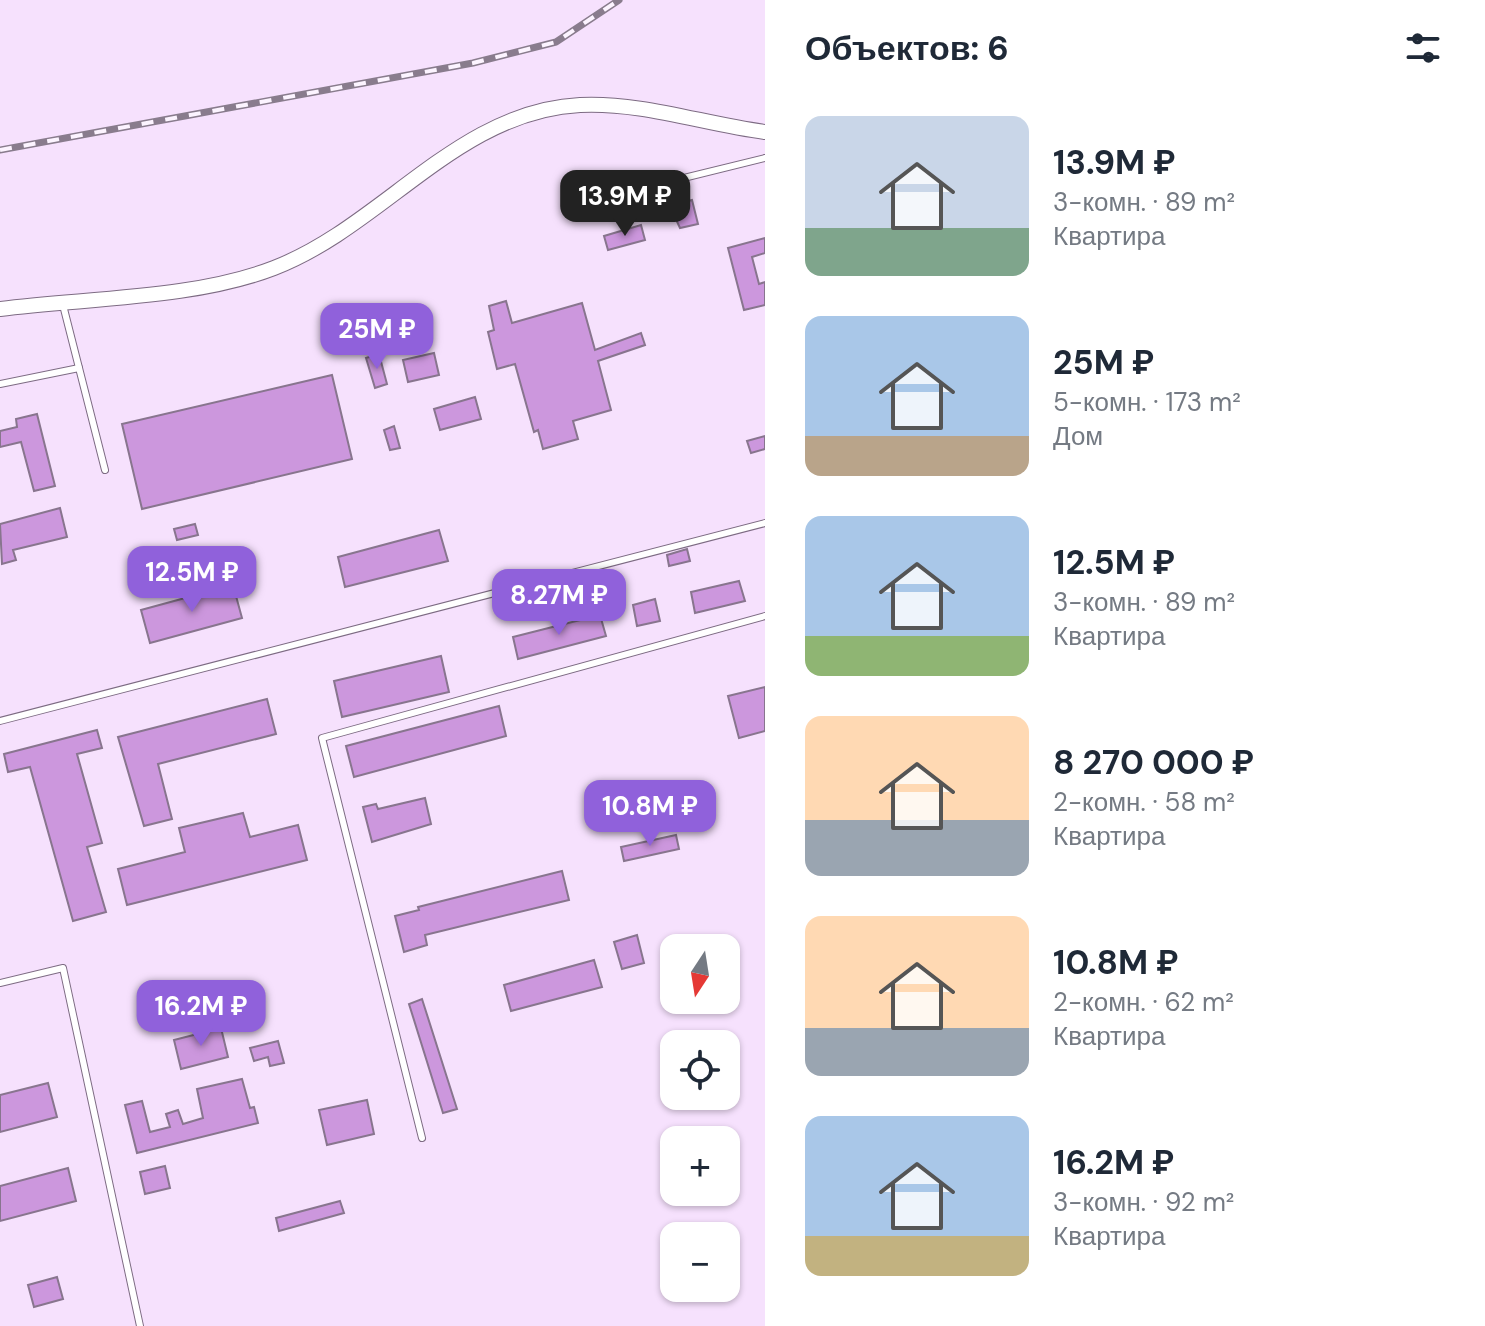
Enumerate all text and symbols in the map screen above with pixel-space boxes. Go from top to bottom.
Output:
text: Объектов: 6 [805,26,1009,71]
icon: filters [1401,26,1445,70]
text: 13.9M ₽ [1053,140,1175,185]
icon: home [869,148,965,244]
pin: 13.9M ₽ [551,170,699,238]
text: 13.9M ₽ [578,179,672,213]
text: 3-комн. · 89 m² [1053,185,1235,219]
text: Квартира [1053,219,1165,253]
pin: 25M ₽ [321,303,433,371]
text: 25M ₽ [338,312,416,346]
text: 25M ₽ [1053,340,1154,385]
icon: home [869,348,965,444]
text: 5-комн. · 173 m² [1053,385,1241,419]
text: Дом [1053,419,1103,453]
text: 12.5M ₽ [1053,540,1175,585]
pin: 12.5M ₽ [118,546,266,614]
icon: home [869,548,965,644]
text: 12.5M ₽ [145,555,239,589]
pin: 8.27M ₽ [485,569,633,637]
text: 8.27M ₽ [510,578,608,612]
text: 3-комн. · 89 m² [1053,585,1235,619]
text: Квартира [1053,619,1165,653]
text: 8 270 000 ₽ [1053,740,1254,785]
icon: home [869,748,965,844]
pin: 10.8M ₽ [576,780,724,848]
text: 2-комн. · 58 m² [1053,785,1235,819]
text: 10.8M ₽ [602,789,698,823]
text: Квартира [1053,819,1165,853]
north arrow [660,934,740,1014]
map controls [660,934,740,1302]
text: 10.8M ₽ [1053,940,1178,985]
icon: home [869,948,965,1044]
pin: 16.2M ₽ [127,980,275,1048]
text: 2-комн. · 62 m² [1053,985,1234,1019]
text: 16.2M ₽ [155,989,247,1023]
text: Квартира [1053,1019,1165,1053]
button: locate [660,1030,740,1110]
button: + [660,1126,740,1206]
text: 16.2M ₽ [1053,1140,1174,1185]
icon: home [869,1148,965,1244]
text: 3-комн. · 92 m² [1053,1185,1234,1219]
text: Квартира [1053,1219,1165,1253]
button: − [660,1222,740,1302]

